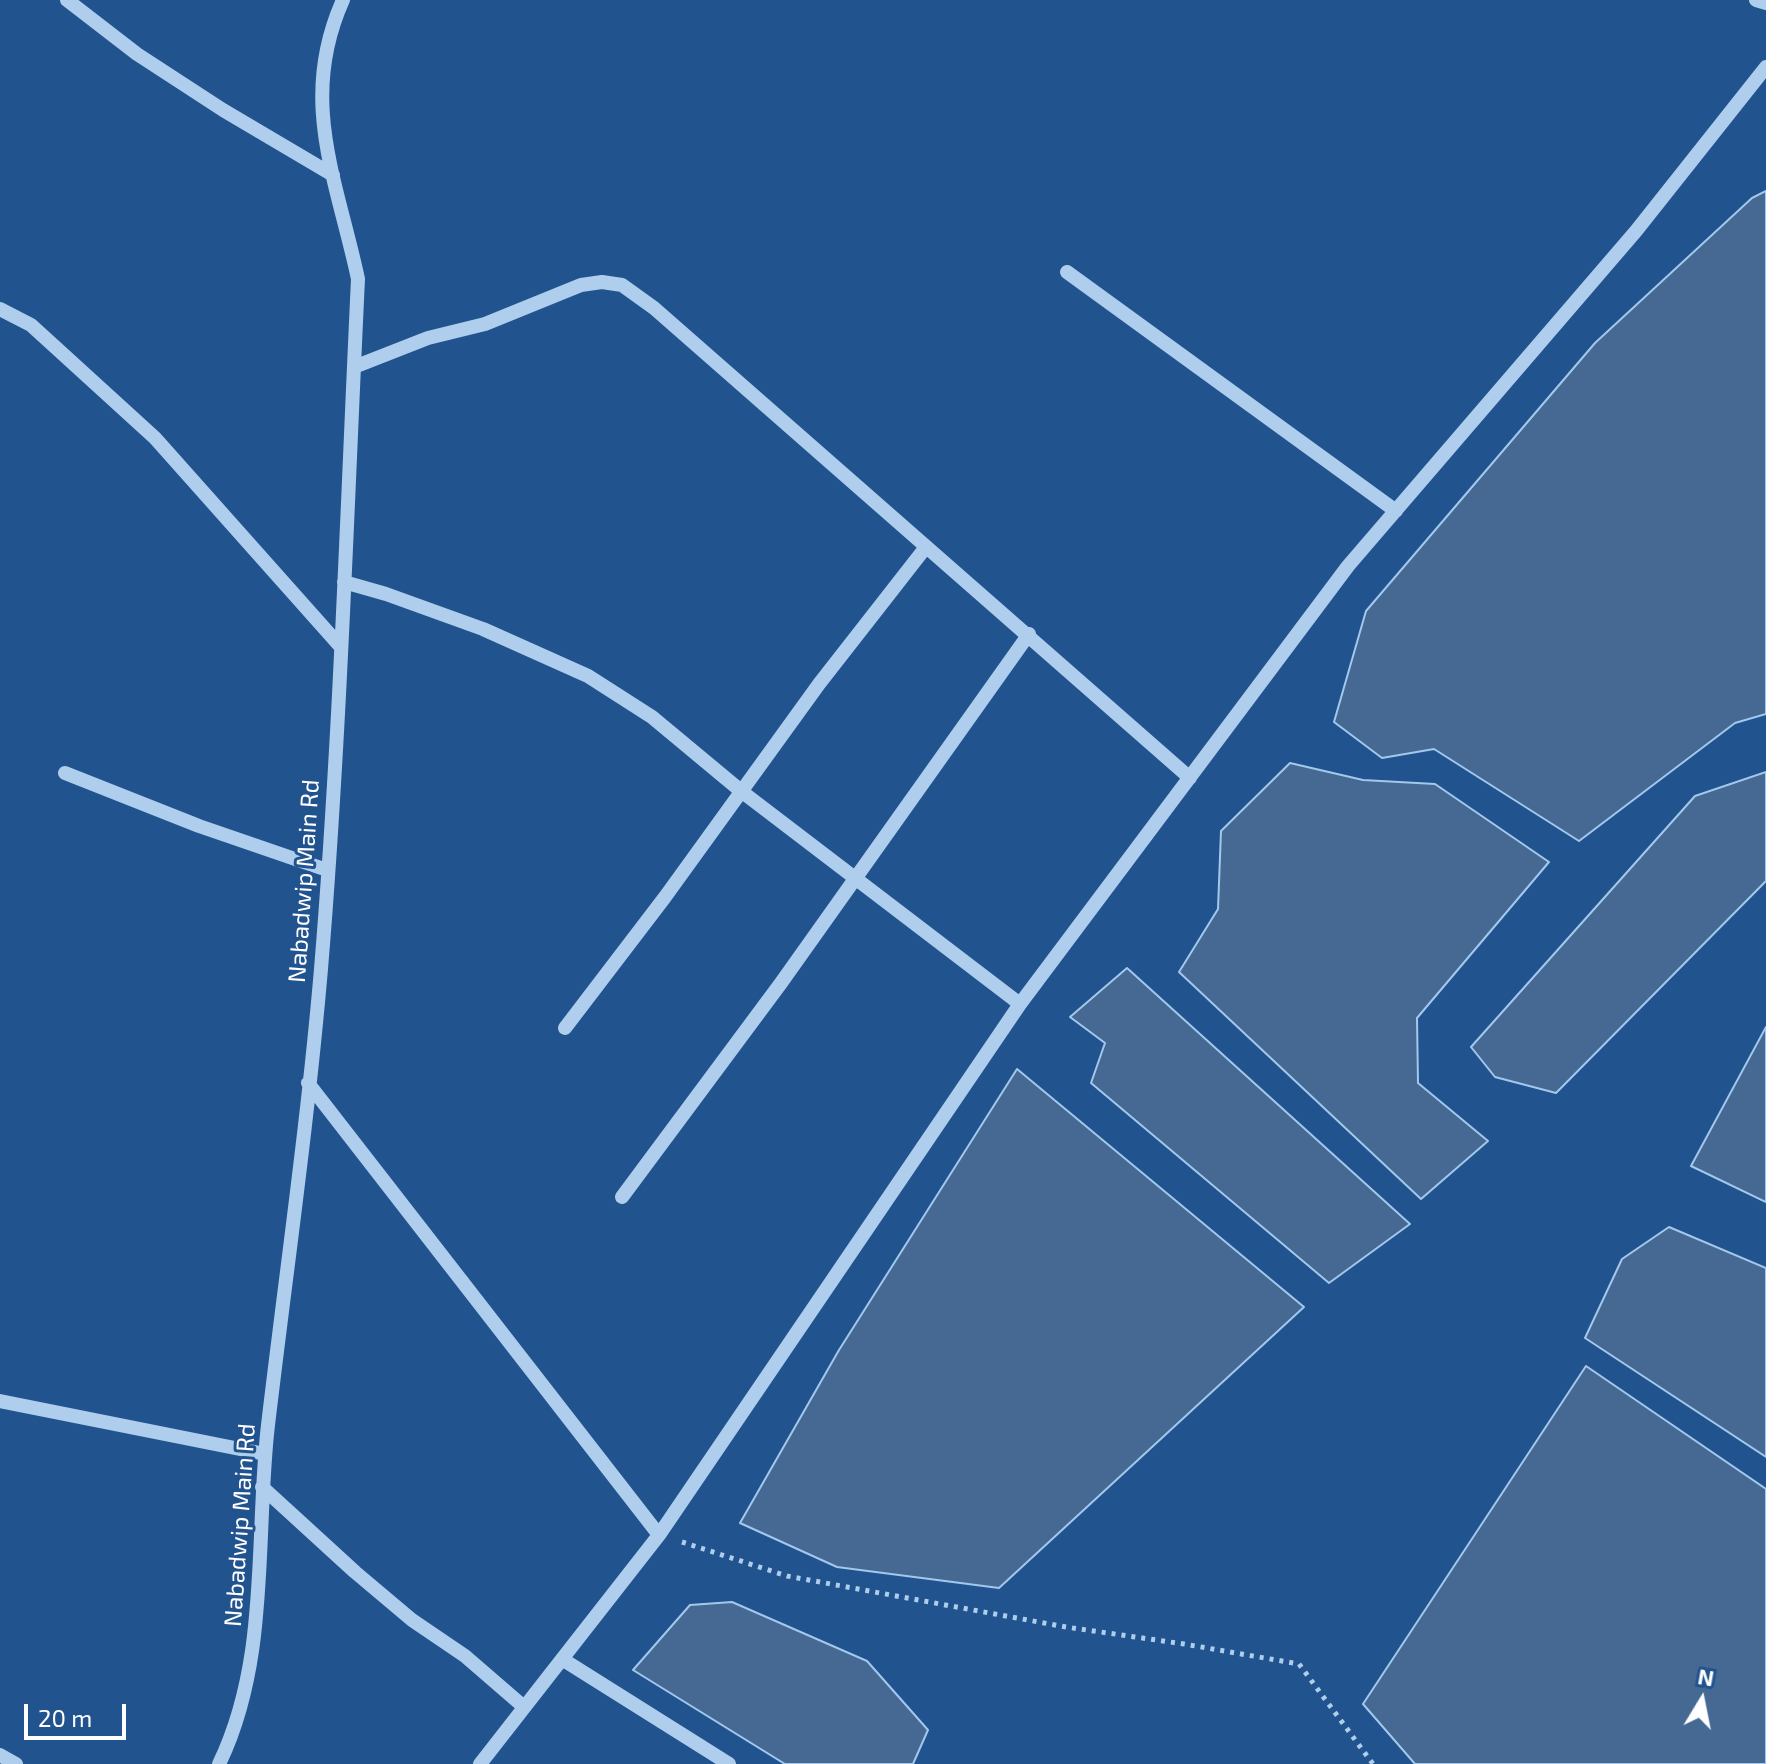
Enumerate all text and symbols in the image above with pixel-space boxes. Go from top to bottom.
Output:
street label: Nabadwip Main Rd [283,778,325,984]
street label: Nabadwip Main Rd [219,1422,261,1628]
north arrow [1662,1660,1742,1740]
text: N [1696,1662,1716,1691]
scale bar [28,1688,130,1738]
text: 20 m [38,1703,92,1732]

